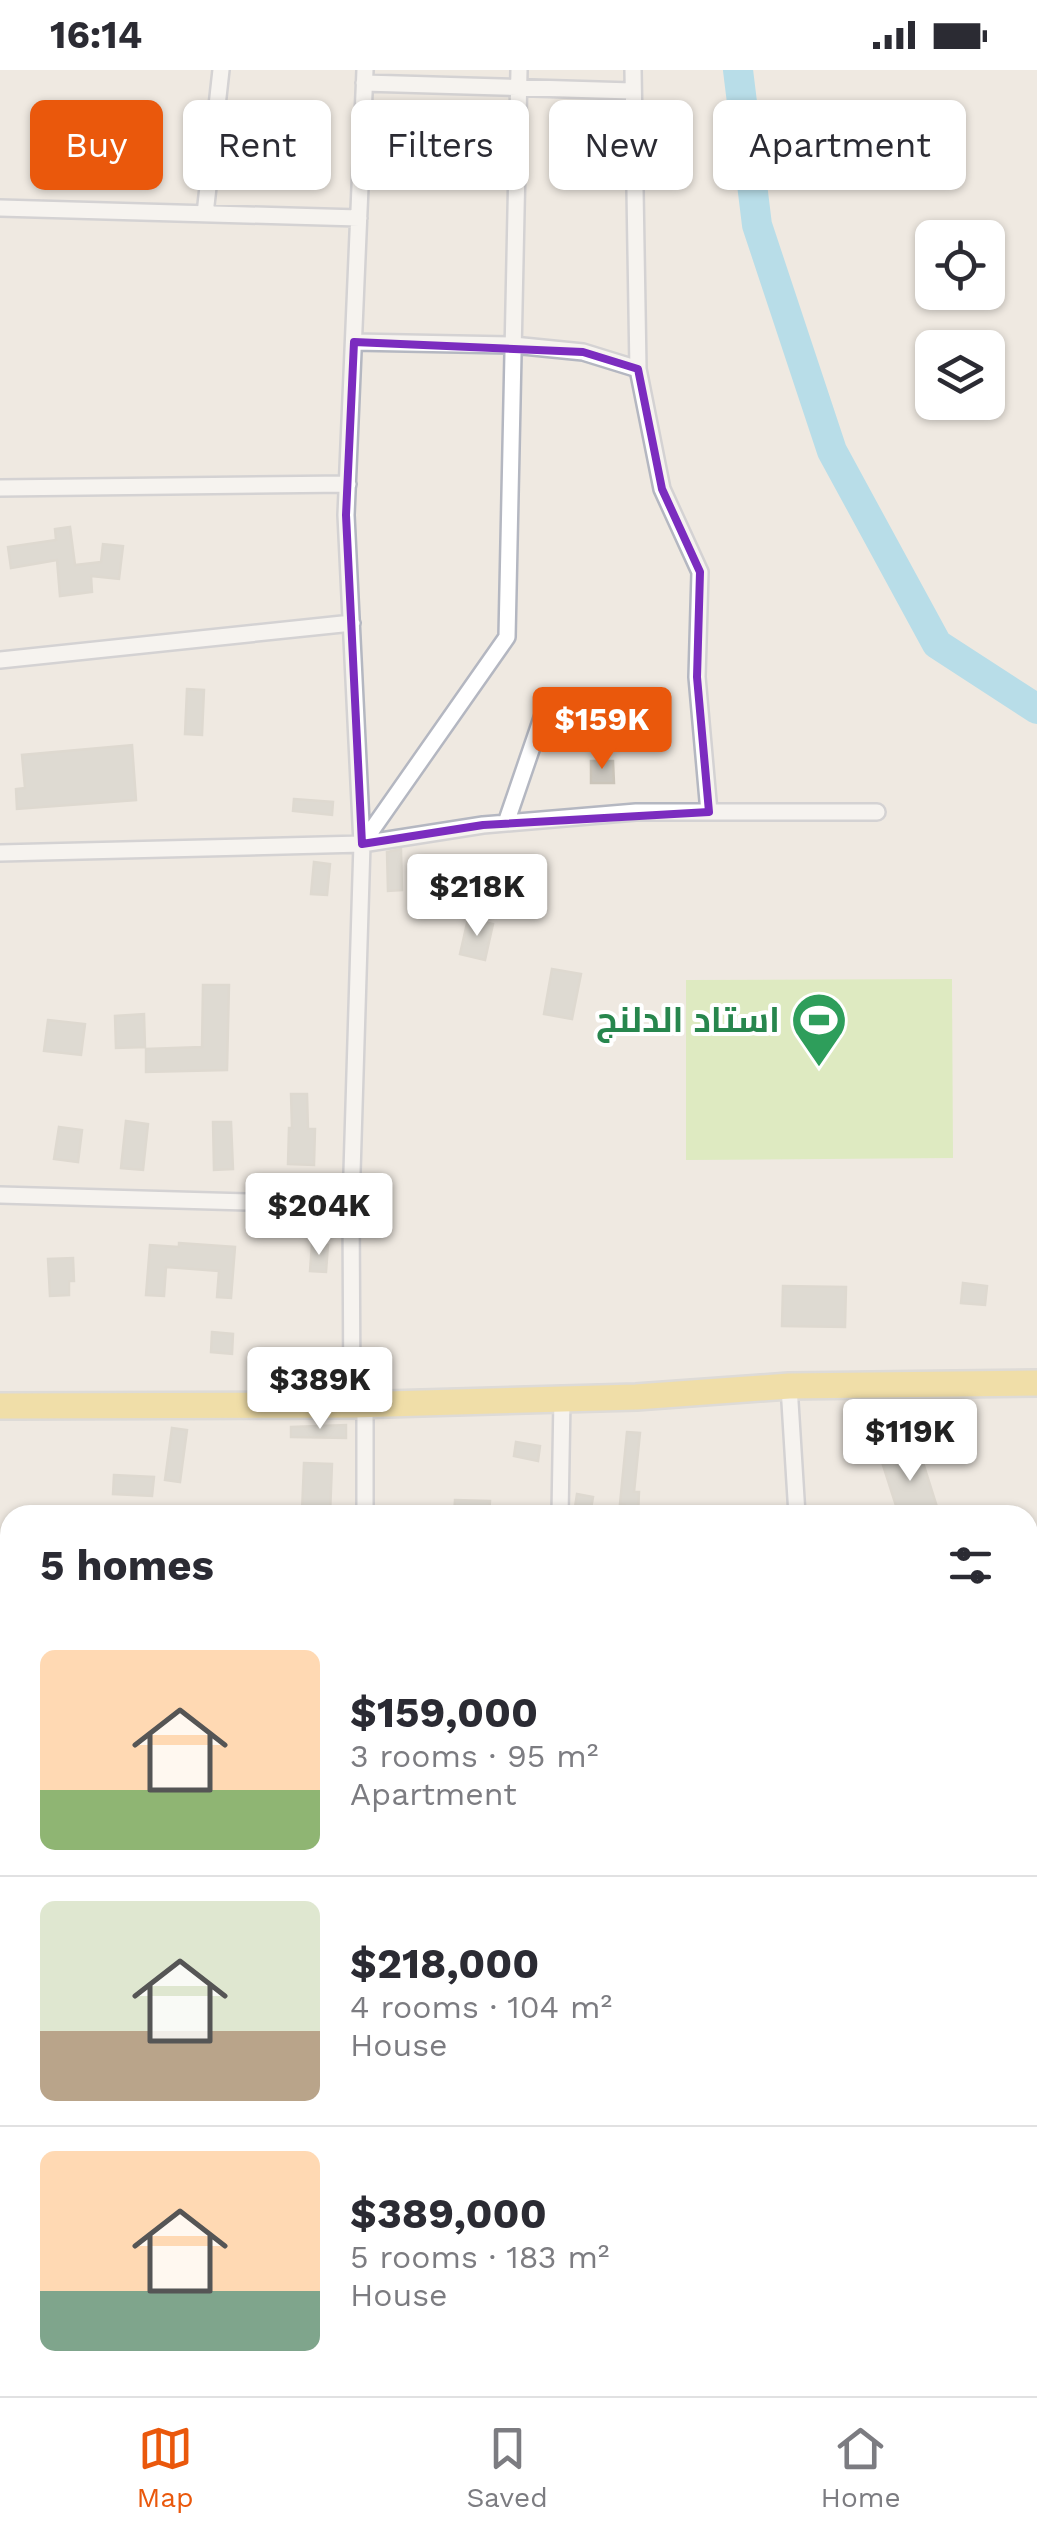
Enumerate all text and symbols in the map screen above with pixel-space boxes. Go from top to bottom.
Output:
text: 16:14 [50,13,142,57]
chip: Buy [30,100,163,190]
chip: Rent [183,100,331,190]
chip: Filters [351,100,529,190]
chip: New [549,100,693,190]
chip: Apartment [713,100,966,190]
map controls [915,220,1005,420]
button: locate [915,220,1005,310]
button: layers [915,330,1005,420]
pin: $159K [532,687,672,772]
text: $159K [555,700,649,738]
pin: $218K [407,854,547,939]
text: $218K [429,867,525,905]
sports icon: استاد الدلنج [789,990,849,1069]
place label: استاد الدلنج [596,999,780,1044]
pin: $204K [249,1173,389,1258]
text: $204K [267,1186,371,1224]
pin: $389K [250,1347,390,1432]
text: $389K [269,1360,371,1398]
pin: $119K [840,1399,980,1484]
text: $119K [865,1412,955,1450]
icon: filters [943,1538,998,1593]
text: 5 homes [40,1541,214,1590]
text: $159,000 [350,1688,538,1737]
icon: home [120,1690,240,1810]
text: 3 rooms · 95 m² [350,1737,598,1775]
text: Apartment [350,1775,517,1813]
text: $218,000 [350,1939,539,1988]
icon: home [120,1941,240,2061]
text: 4 rooms · 104 m² [350,1988,612,2026]
text: House [350,2026,448,2064]
text: $389,000 [350,2189,547,2238]
icon: home [120,2191,240,2311]
text: 5 rooms · 183 m² [350,2238,610,2276]
text: House [350,2276,448,2314]
tab: Map [136,2421,194,2514]
tab: Saved [466,2421,548,2514]
tab: Home [821,2421,901,2514]

